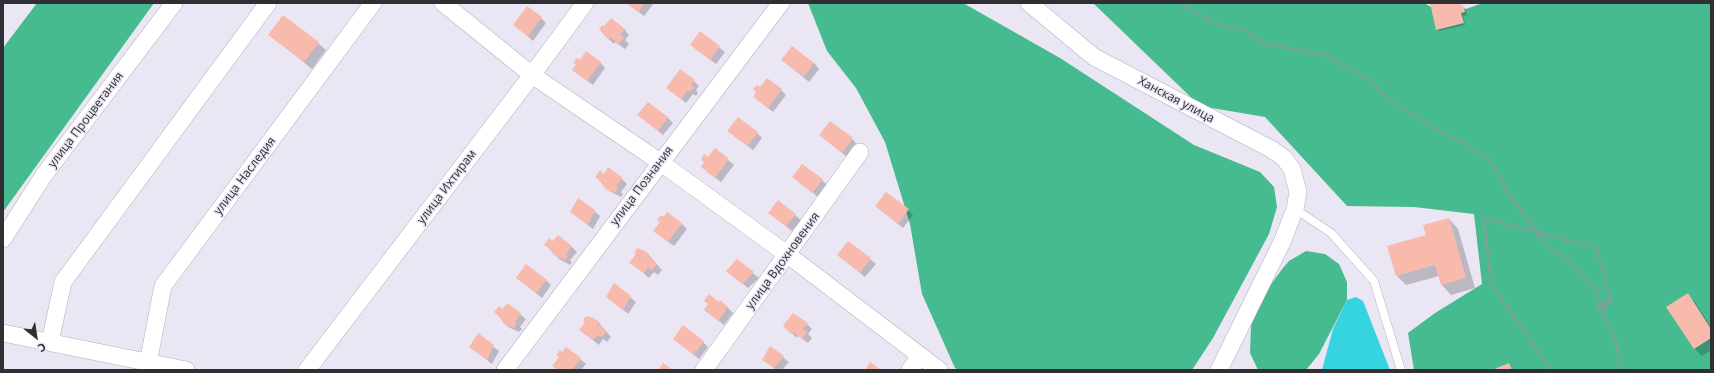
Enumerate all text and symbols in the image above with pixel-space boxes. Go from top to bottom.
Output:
street label: улица Процветания [45,69,127,171]
street label: Ханская улица [1135,74,1217,126]
street label: улица Наследия [211,134,279,218]
street label: улица Познания [607,143,677,229]
street label: улица Ихтирам [414,147,480,227]
street label: улица Вдохновения [743,210,823,312]
north arrow [16,317,56,357]
text: С [35,340,49,356]

